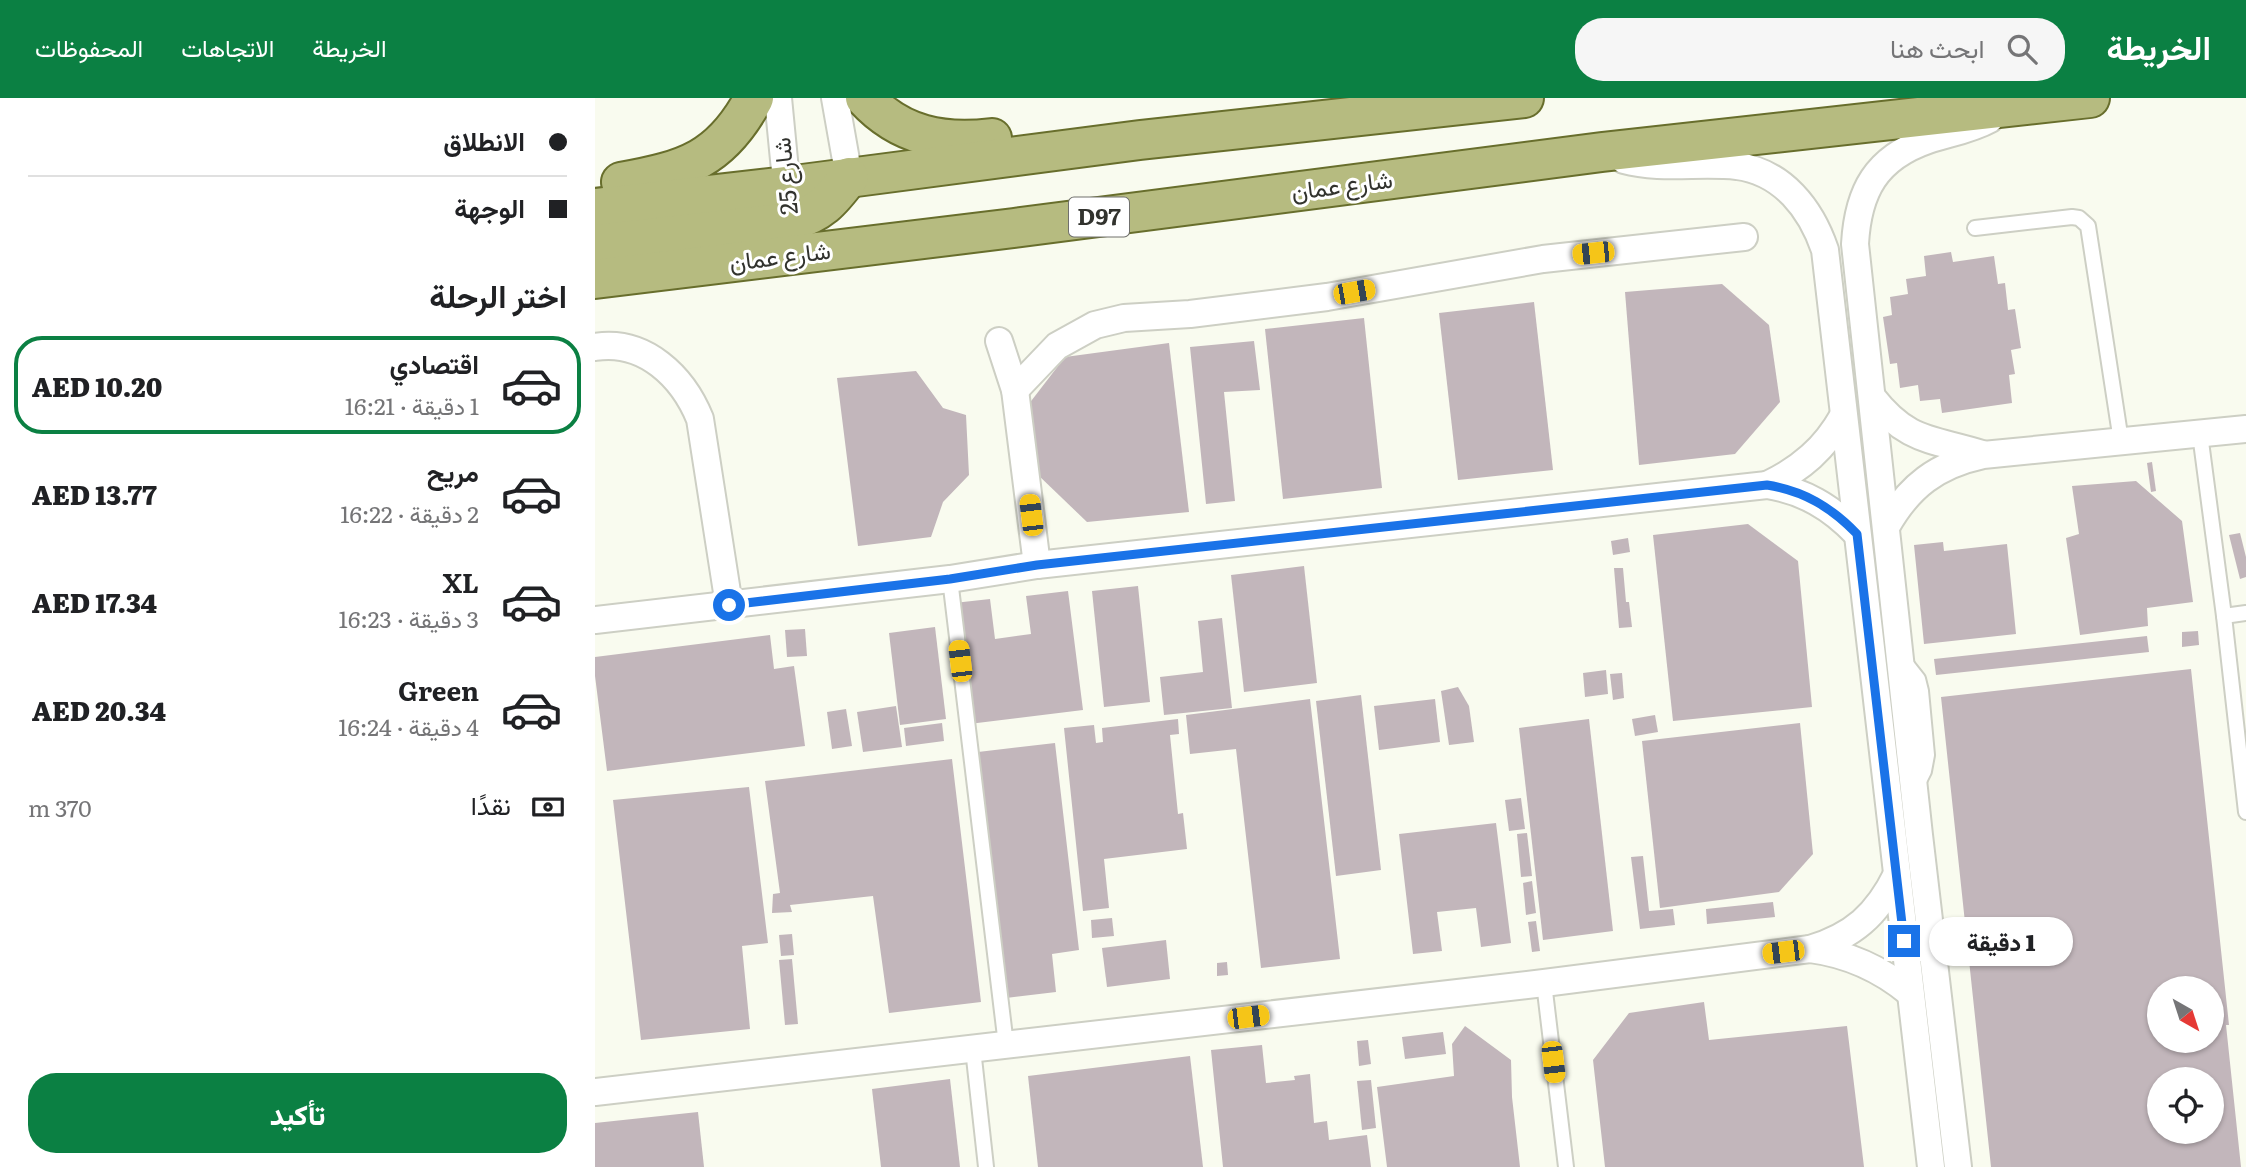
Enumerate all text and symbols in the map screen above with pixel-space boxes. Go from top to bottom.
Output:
search box [1575,18,2065,81]
text: الخريطة [2107,21,2211,70]
text: ابحث هنا [1890,27,1985,66]
text: المحفوظات [35,29,143,64]
text: الاتجاهات [181,29,274,64]
text: الخريطة [312,29,387,64]
icon: search [2003,30,2041,68]
text: الانطلاق [443,120,525,159]
street label: شارع 25 [762,136,806,217]
street label: شارع عمان [1289,160,1395,208]
text: الوجهة [454,187,525,226]
road number: D97 [1069,198,1129,236]
street label: شارع عمان [727,231,833,279]
car [1572,240,1615,266]
text: اختر الرحلة [429,270,567,318]
car [1332,278,1377,306]
text: اقتصادي [390,343,479,382]
icon: car [500,354,563,417]
text: AED 10.20 [32,366,162,405]
text: 1 دقيقة · 16:21 [345,388,479,422]
text: مريح [427,451,479,490]
icon: car [500,462,563,525]
text: AED 13.77 [32,474,157,513]
car [1019,493,1044,537]
text: 2 دقيقة · 16:22 [340,496,479,530]
text: XL [442,562,479,601]
icon: car [500,570,563,633]
text: AED 17.34 [32,582,157,621]
route start [713,589,745,621]
text: 3 دقيقة · 16:23 [339,601,479,635]
car [948,639,973,683]
text: Green [398,670,479,709]
icon: car [500,678,563,741]
text: AED 20.34 [32,690,166,729]
text: 4 دقيقة · 16:24 [338,709,479,743]
text: نقدًا [471,784,511,823]
icon: cash [529,788,567,826]
text: 370 m [28,790,92,824]
callout: 1 دقيقة [1929,916,2072,966]
text: 1 دقيقة [1967,924,2035,958]
route end [1888,925,1920,957]
car [1761,939,1806,965]
north arrow [2147,976,2224,1054]
map controls [2147,976,2224,1144]
car [1226,1004,1271,1030]
car [1541,1040,1566,1084]
button: locate [2147,1067,2224,1144]
button: تأكيد [28,1073,567,1153]

